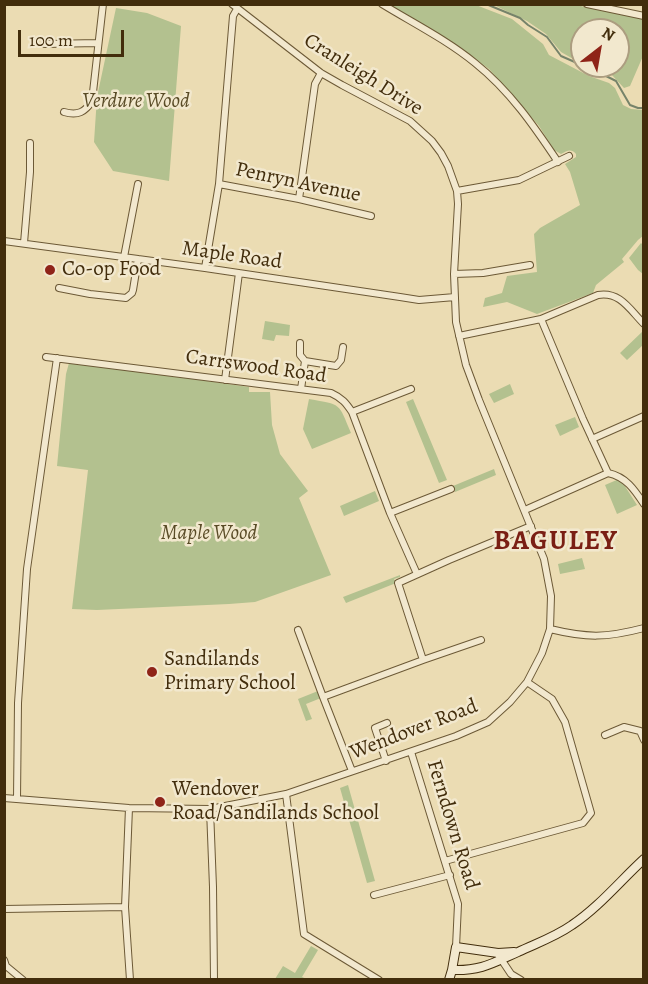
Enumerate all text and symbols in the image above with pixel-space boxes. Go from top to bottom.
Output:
scale bar [21,18,128,56]
north arrow [570,18,630,78]
text: N [598,22,619,47]
text: 100 m [29,28,73,52]
street label: Cranleigh Drive [299,28,427,122]
park label: Verdure Wood [82,89,190,115]
street label: Penryn Avenue [233,157,363,209]
street label: Maple Road [180,237,284,275]
place label: Co-op Food [62,257,161,283]
marker: Co-op Food [43,263,57,277]
street label: Carrswood Road [184,345,328,389]
park label: Maple Wood [161,521,257,547]
district label: BAGULEY [494,526,618,558]
place label: Sandilands Primary School [164,647,295,697]
marker: Sandilands Primary School [145,665,159,679]
street label: Wendover Road [347,694,481,766]
street label: Ferndown Road [420,757,484,893]
place label: Wendover Road/Sandilands School [172,777,379,827]
marker: Wendover Road/Sandilands School [153,795,167,809]

